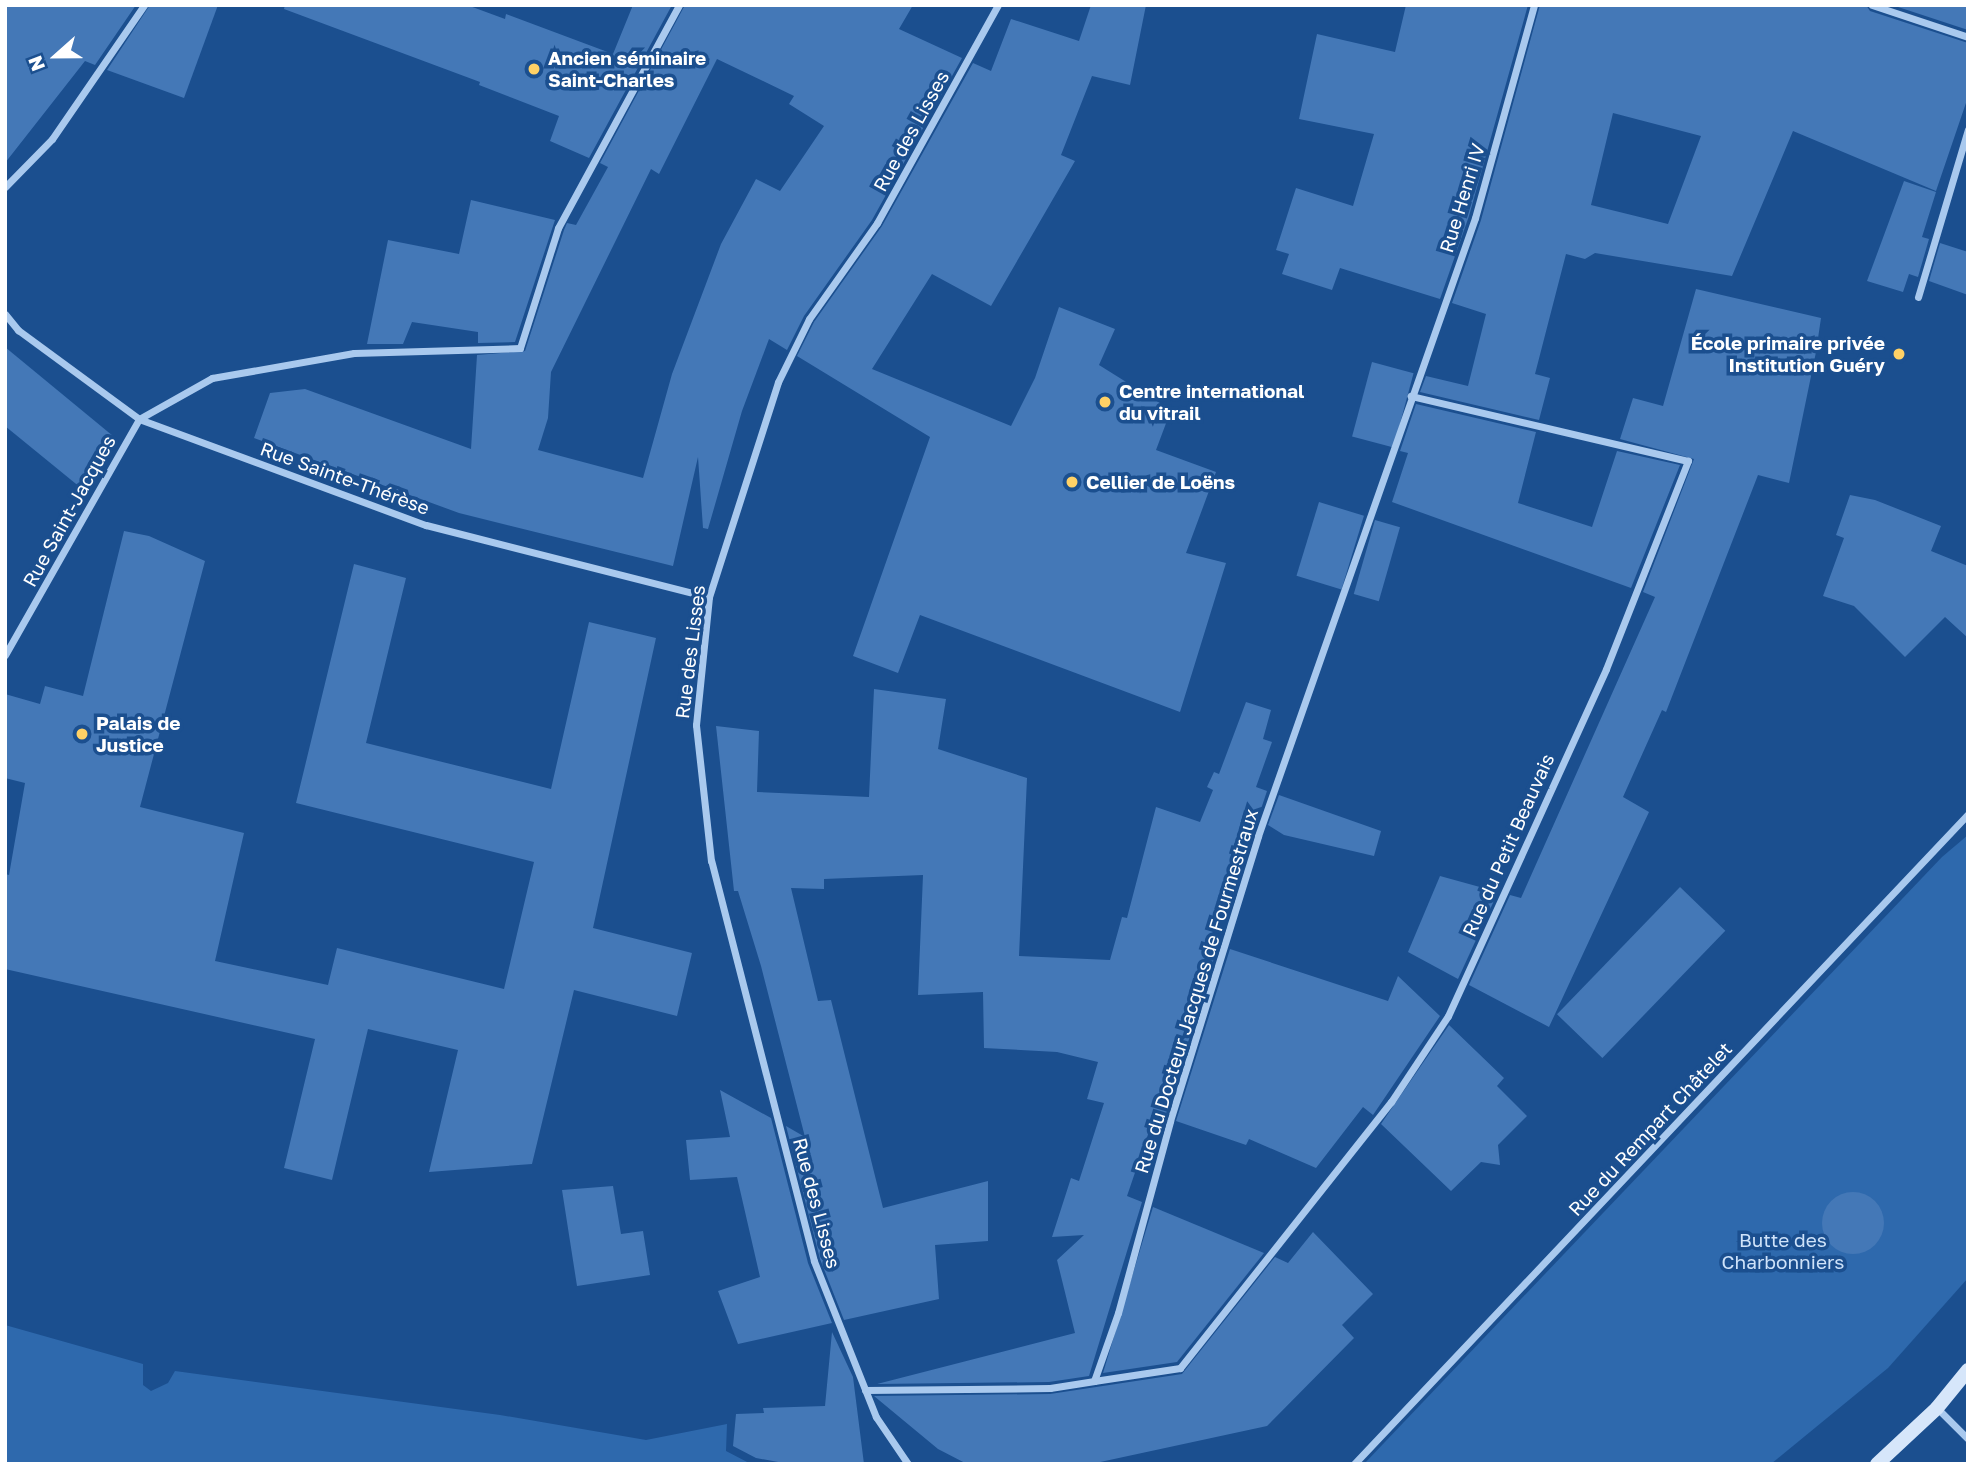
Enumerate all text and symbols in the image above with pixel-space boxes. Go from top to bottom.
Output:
north arrow [21,21,91,91]
place label: Ancien séminaire Saint-Charles [548,47,706,91]
text: N [23,53,49,75]
marker: Ancien séminaire Saint-Charles [526,61,542,77]
street label: Rue des Lisses [868,67,954,195]
street label: Rue Henri IV [1435,141,1489,255]
place label: École primaire privée Institution Guéry [1691,332,1885,376]
marker: École primaire privée Institution Guéry [1891,346,1907,362]
place label: Centre international du vitrail [1119,380,1304,424]
marker: Centre international du vitrail [1097,394,1113,410]
street label: Rue Saint-Jacques [18,431,120,591]
street label: Rue Sainte-Thérèse [257,437,433,519]
place label: Cellier de Loëns [1086,471,1235,493]
marker: Cellier de Loëns [1064,474,1080,490]
street label: Rue des Lisses [670,584,710,720]
place label: Palais de Justice [96,712,180,756]
marker: Palais de Justice [74,726,90,742]
street label: Rue du Petit Beauvais [1457,750,1559,940]
street label: Rue du Docteur Jacques de Fourmestraux [1130,806,1262,1176]
street label: Rue du Rempart Châtelet [1564,1037,1736,1221]
street label: Rue des Lisses [789,1135,845,1271]
park label: Butte des Charbonniers [1722,1229,1844,1273]

